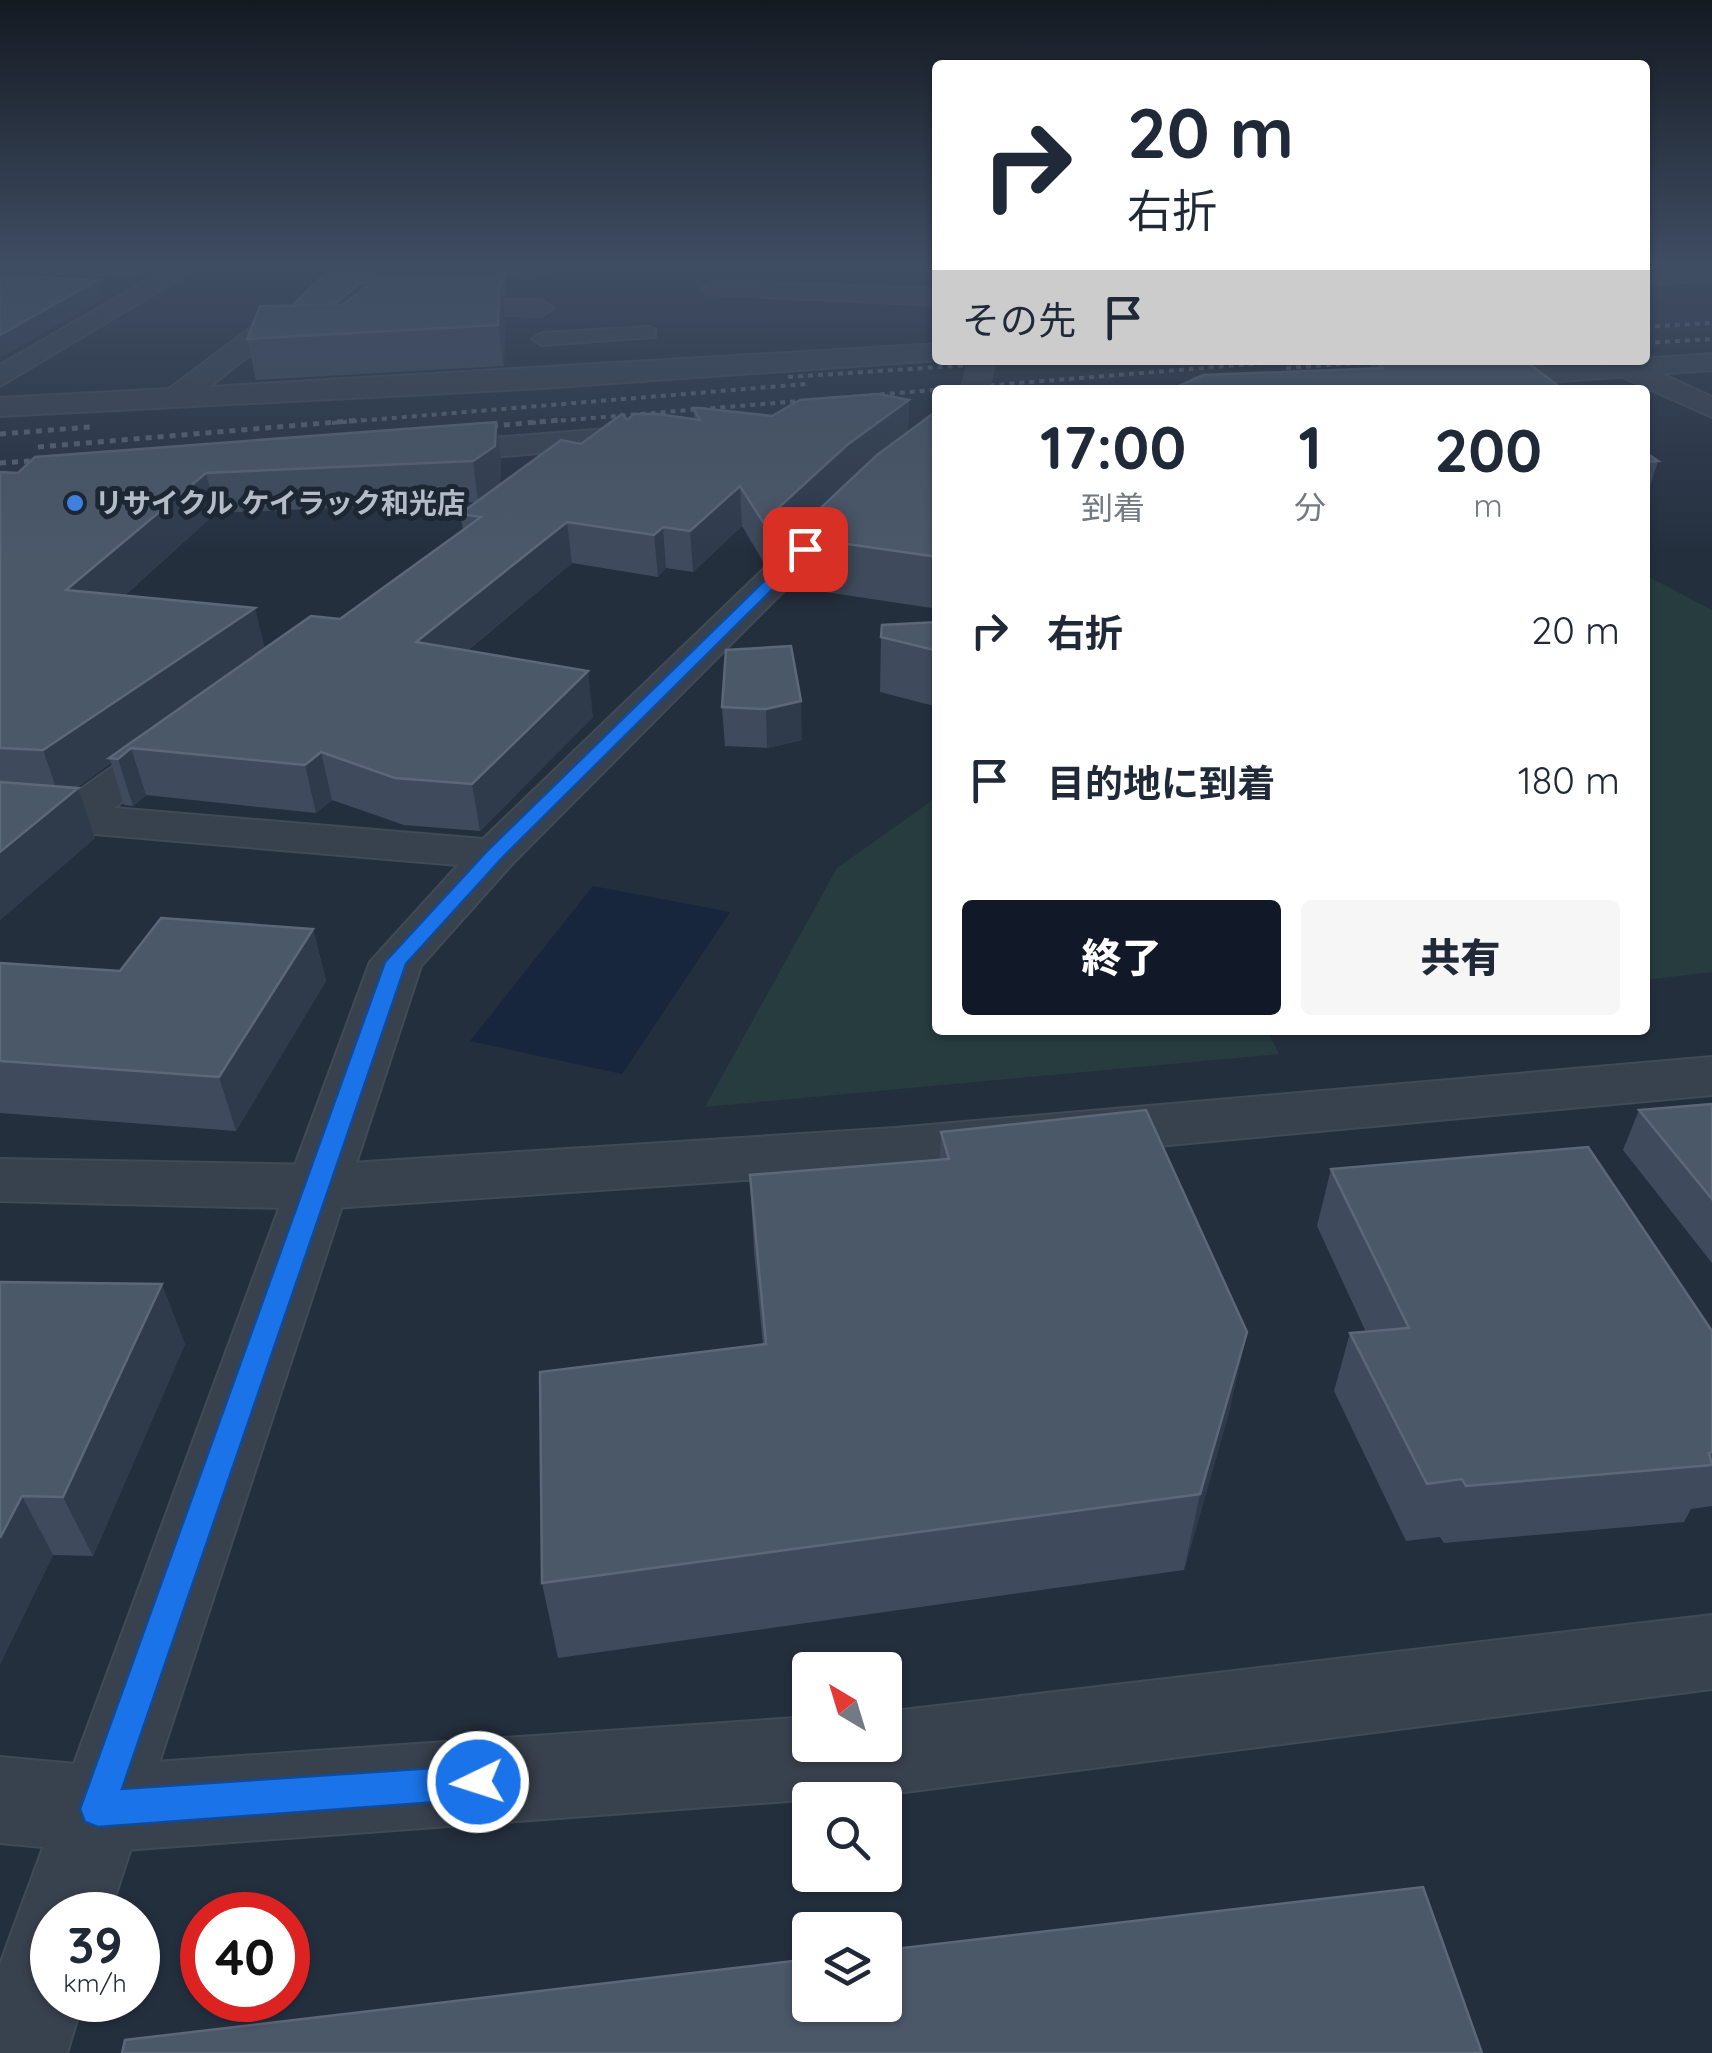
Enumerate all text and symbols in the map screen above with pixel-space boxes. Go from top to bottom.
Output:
text: 20 m [1127,88,1294,176]
icon: right [962,100,1092,230]
text: 右折 [1127,182,1217,238]
icon: arrive [1096,290,1151,345]
text: その先 [962,296,1076,344]
text: 17:00 [1040,409,1186,484]
text: 1 [1299,409,1322,484]
text: 200 [1434,412,1542,487]
place label: リサイクル ケイラック和光店 [95,485,465,520]
text: m [1474,485,1503,525]
text: 到着 [1081,487,1145,527]
text: 分 [1294,487,1326,527]
marker: リサイクル ケイラック和光店 [64,492,86,514]
pin [763,507,848,592]
icon: arrive [778,522,833,577]
icon: right [962,603,1017,658]
text: 20 m [1531,606,1620,654]
text: 右折 [1047,609,1123,657]
icon: arrive [962,753,1017,808]
text: 180 m [1518,756,1620,804]
text: 目的地に到着 [1047,759,1275,807]
button: 終了 [962,900,1281,1015]
button: 共有 [1301,900,1620,1015]
north arrow [792,1652,902,1762]
map controls [792,1652,902,2022]
position arrow [426,1730,530,1834]
button: search [792,1782,902,1892]
speed limit sign: 40 [180,1892,310,2022]
button: layers [792,1912,902,2022]
text: 39 [67,1913,123,1976]
text: km/h [63,1967,127,1998]

